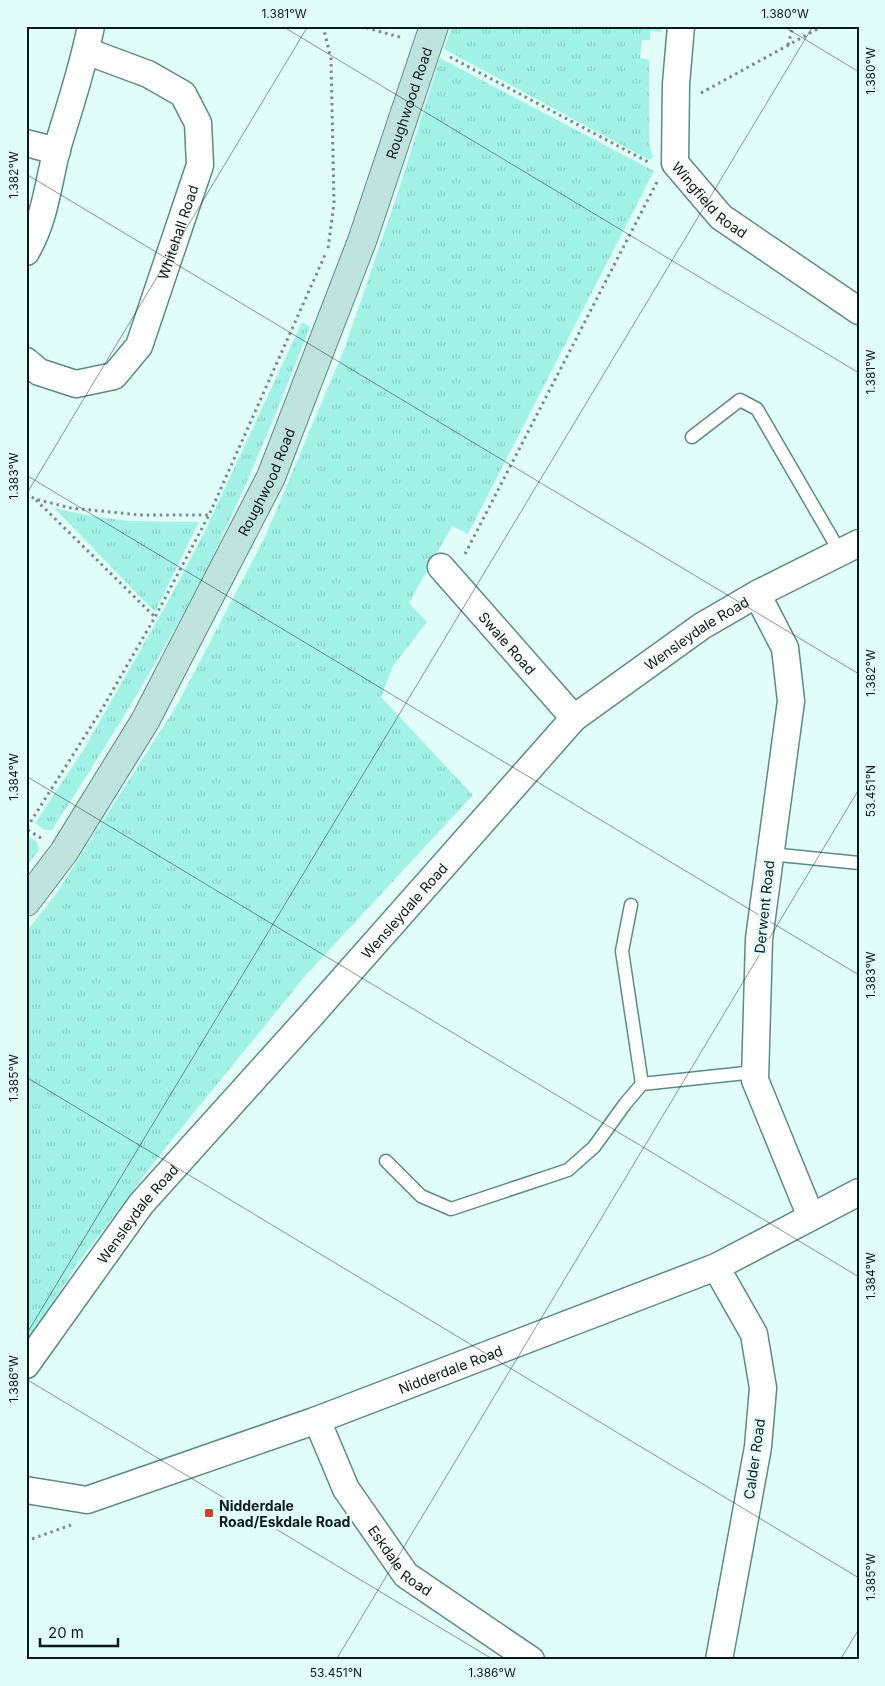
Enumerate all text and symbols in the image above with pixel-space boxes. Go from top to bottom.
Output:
text: 1.381°W [261,6,307,21]
text: 1.380°W [761,6,809,21]
street label: Roughwood Road [382,45,435,161]
text: 1.380°W [863,47,878,95]
text: 1.382°W [6,151,21,199]
street label: Wingfield Road [669,158,751,241]
street label: Whitehall Road [154,183,201,282]
text: 1.381°W [863,349,878,395]
street label: Roughwood Road [234,425,298,538]
text: 1.383°W [6,452,21,500]
street label: Wensleydale Road [641,592,752,673]
street label: Swale Road [476,608,540,678]
text: 1.382°W [863,649,878,697]
text: 1.384°W [6,753,21,801]
text: 53.451°N [863,765,878,817]
street label: Wensleydale Road [357,859,451,962]
street label: Derwent Road [751,860,777,954]
text: 1.383°W [863,951,878,999]
text: 1.385°W [6,1054,21,1102]
street label: Wensleydale Road [93,1160,181,1266]
text: 1.384°W [863,1252,878,1300]
street label: Nidderdale Road [396,1341,505,1397]
text: 1.386°W [6,1355,21,1403]
street label: Calder Road [740,1418,768,1500]
place label: Nidderdale Road/Eskdale Road [219,1497,350,1530]
marker: Nidderdale Road/Eskdale Road [203,1507,215,1519]
street label: Eskdale Road [365,1522,435,1599]
text: 1.385°W [863,1553,878,1601]
scale bar [40,1616,118,1648]
text: 20 m [48,1623,84,1642]
text: 53.451°N [310,1665,362,1680]
text: 1.386°W [468,1665,516,1680]

